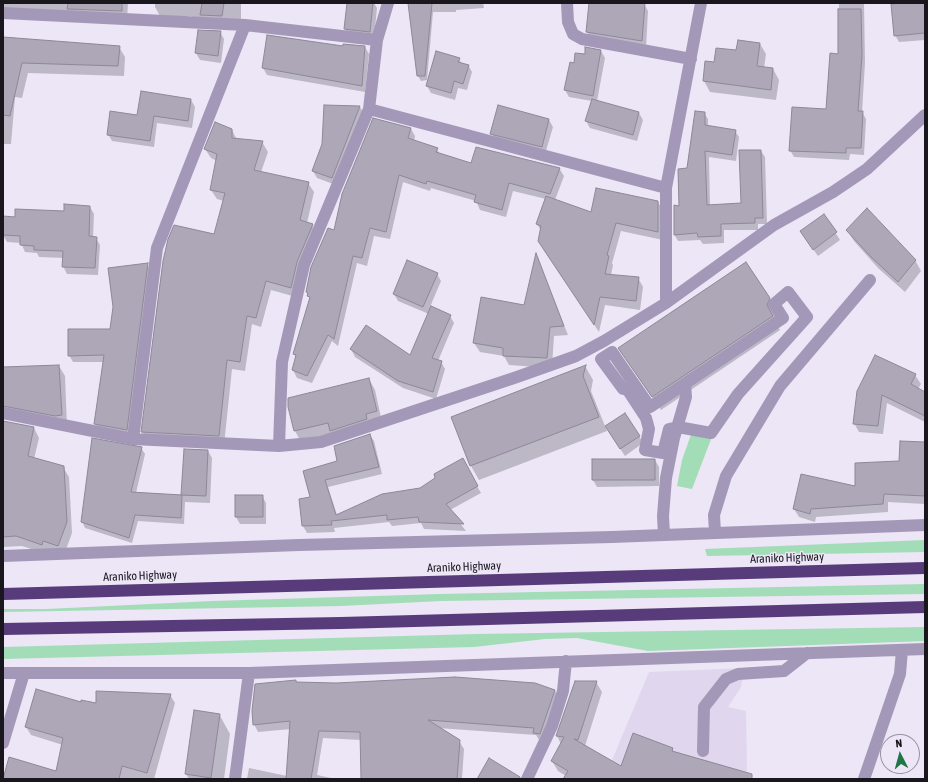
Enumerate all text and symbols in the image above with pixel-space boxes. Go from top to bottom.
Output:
street label: Araniko Highway [750,550,824,566]
street label: Araniko Highway [427,559,501,575]
street label: Araniko Highway [103,568,177,584]
north arrow [880,734,920,774]
text: N [895,737,903,749]

